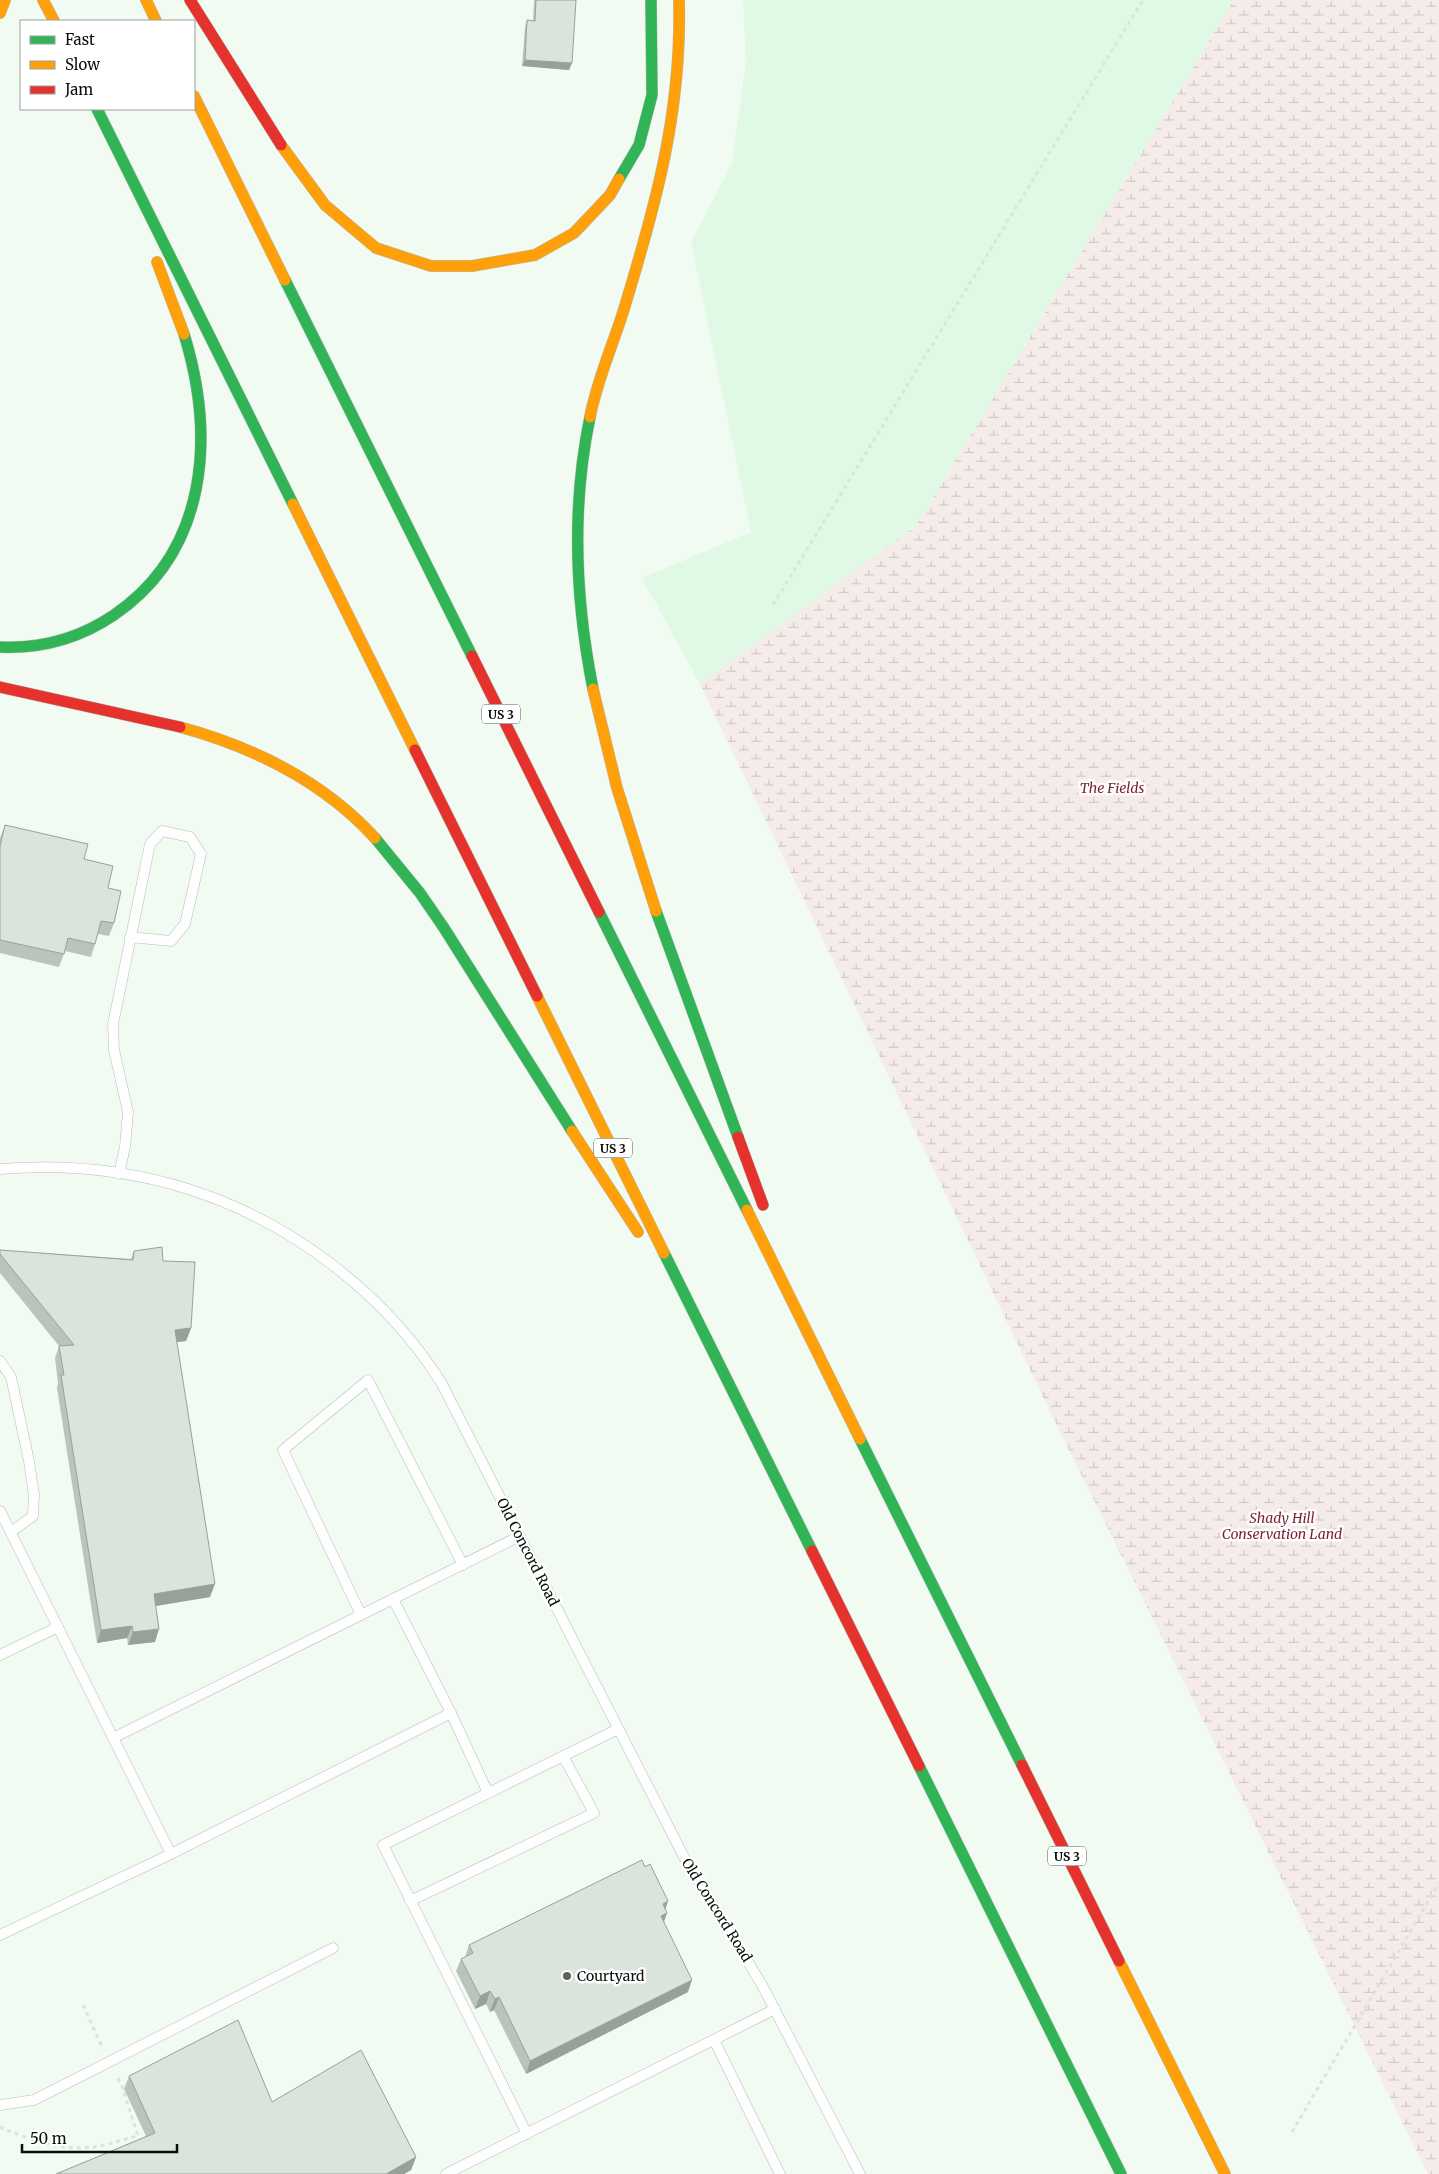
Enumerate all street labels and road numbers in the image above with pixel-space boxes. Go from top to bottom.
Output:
road number: US 3 [482,704,520,724]
road number: US 3 [594,1138,632,1158]
street label: Old Concord Road [493,1495,563,1610]
road number: US 3 [1048,1846,1086,1865]
street label: Old Concord Road [678,1855,756,1966]

